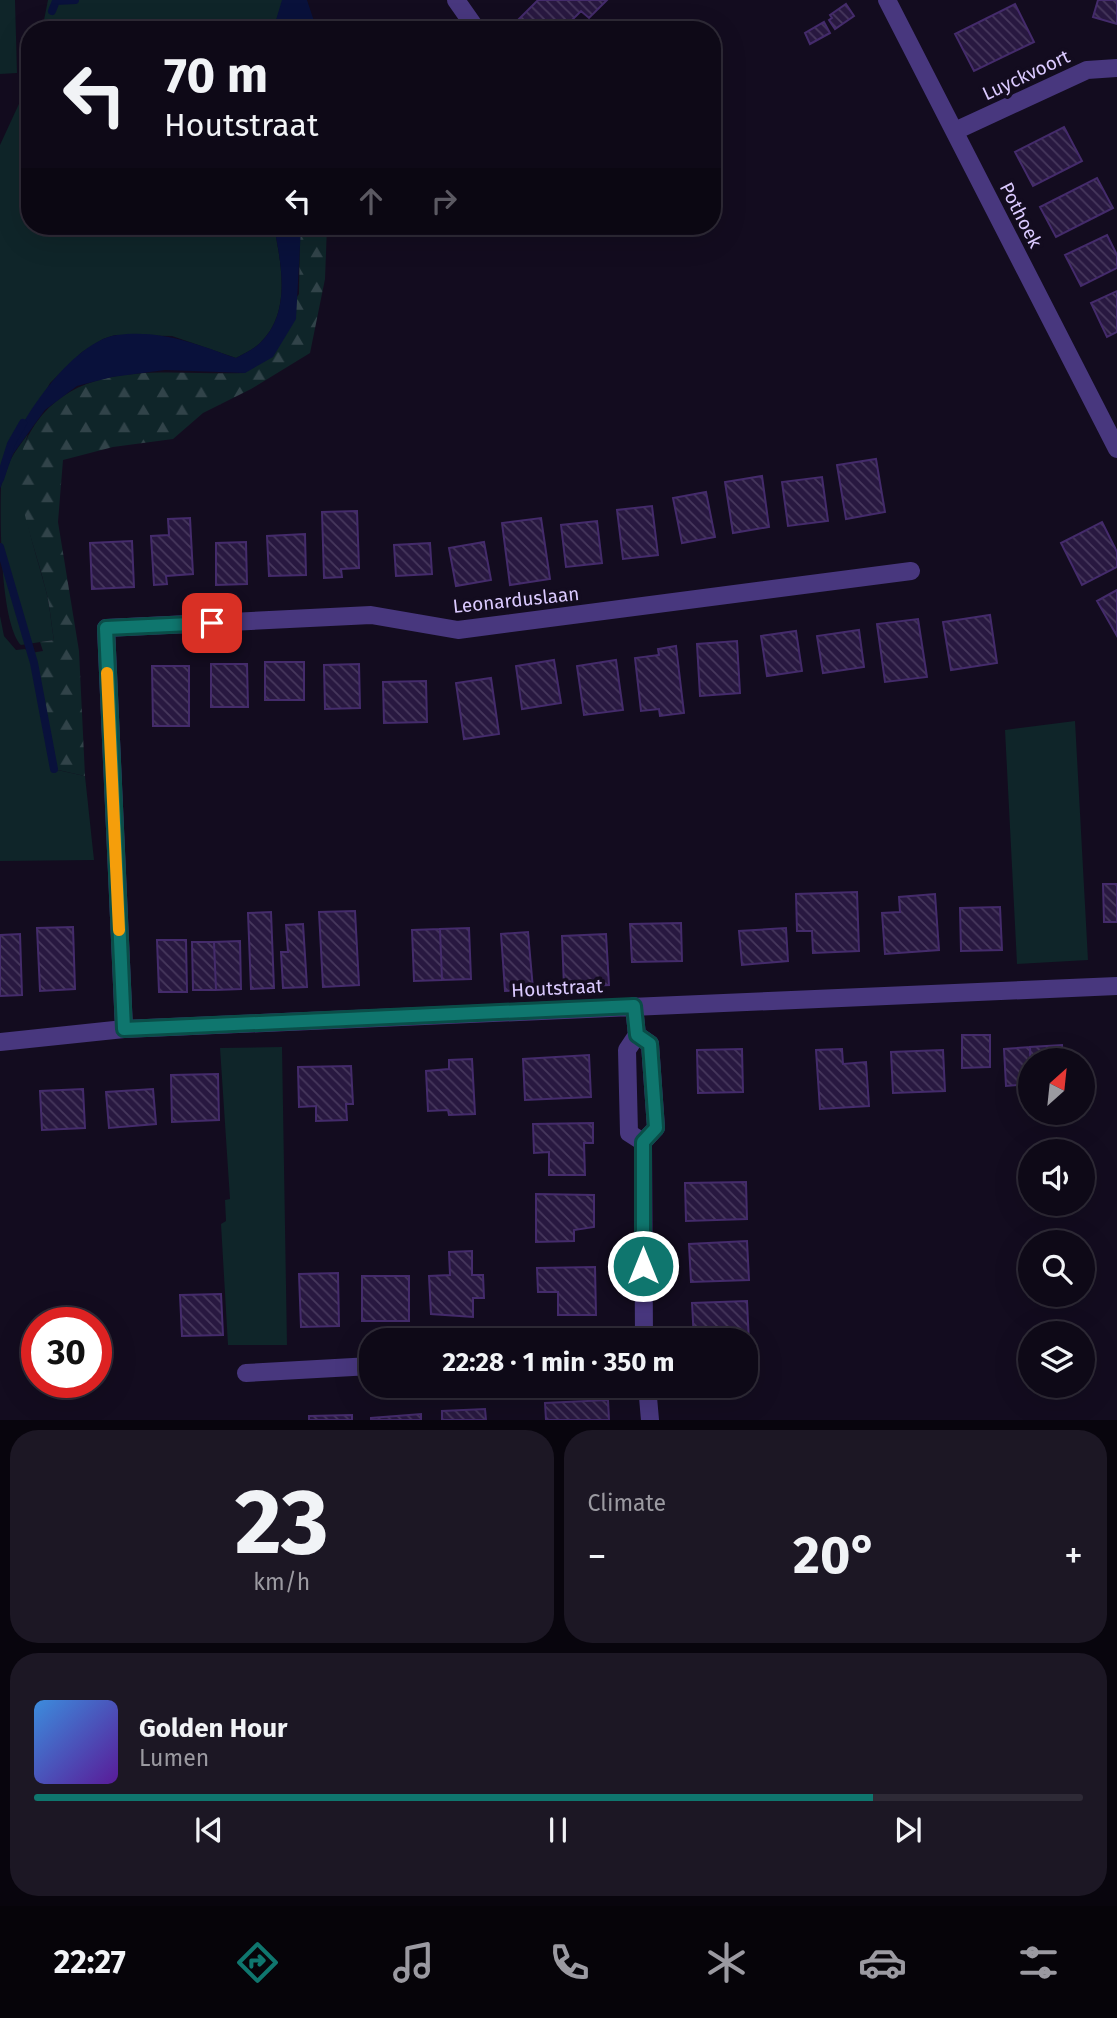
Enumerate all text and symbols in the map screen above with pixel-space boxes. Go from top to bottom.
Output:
street label: Luyckvoort [979,45,1074,105]
text: 70 m [164,46,268,105]
icon: left [49,49,140,140]
text: Houtstraat [164,106,319,144]
street label: Pothoek [995,178,1047,252]
icon: left [279,182,317,220]
icon: ahead [352,182,390,220]
icon: right [425,182,463,220]
street label: Leonarduslaan [452,582,580,618]
pin [182,593,242,653]
icon: arrive [193,604,231,642]
street label: Houtstraat [511,974,604,1002]
north arrow [1018,1048,1096,1125]
map controls [1018,1048,1095,1398]
button: sound [1018,1139,1095,1216]
position arrow [606,1229,680,1303]
button: search [1018,1230,1095,1307]
speed limit sign: 30 [21,1307,112,1398]
button: layers [1018,1321,1095,1398]
text: 22:28 · 1 min · 350 m [442,1347,675,1378]
text: 23 [235,1468,329,1577]
text: Climate [588,1489,666,1517]
text: 20° [793,1524,877,1587]
text: − [588,1533,607,1579]
text: + [1064,1533,1083,1579]
text: km/h [253,1568,310,1596]
text: Golden Hour [139,1713,287,1744]
text: Lumen [139,1744,209,1772]
icon: previous [190,1811,228,1849]
icon: pause [539,1811,577,1849]
icon: next [889,1811,927,1849]
icon: directions [233,1938,282,1987]
icon: music [389,1938,438,1987]
icon: phone [545,1938,594,1987]
icon: climate [702,1938,751,1987]
icon: car [858,1938,907,1987]
icon: filters [1014,1938,1063,1987]
text: 22:27 [54,1943,126,1981]

